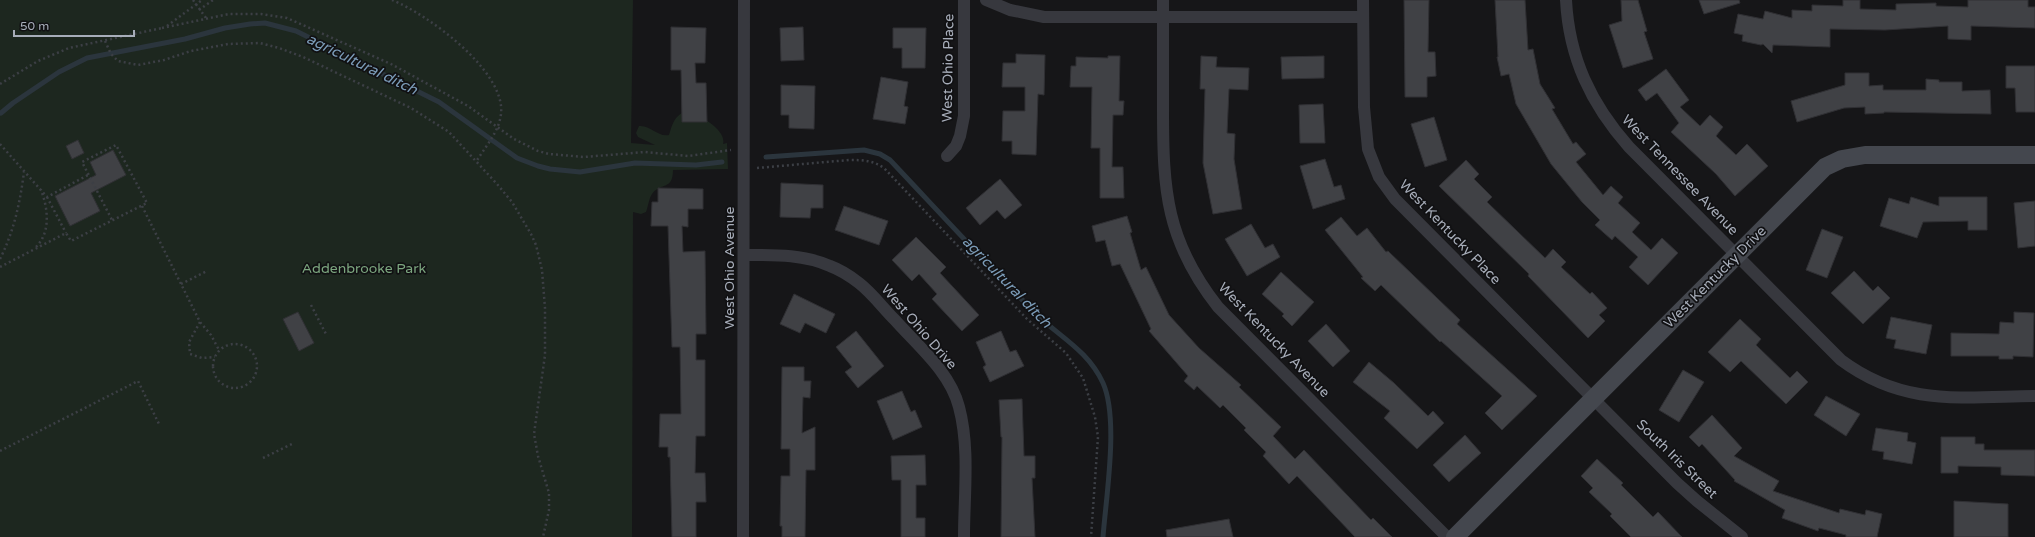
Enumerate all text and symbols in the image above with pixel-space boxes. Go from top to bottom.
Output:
scale bar [14,12,134,38]
street label: West Ohio Place [939,14,957,122]
text: 50 m [20,19,49,33]
water label: agricultural ditch [304,29,421,99]
street label: West Tennessee Avenue [1618,111,1742,239]
street label: West Kentucky Place [1396,176,1504,288]
street label: West Ohio Avenue [721,207,738,329]
street label: West Kentucky Drive [1660,222,1770,332]
water label: agricultural ditch [959,232,1056,332]
park label: Addenbrooke Park [302,260,427,277]
street label: West Kentucky Avenue [1215,279,1333,401]
street label: West Ohio Drive [877,281,961,373]
street label: South Iris Street [1633,416,1722,502]

